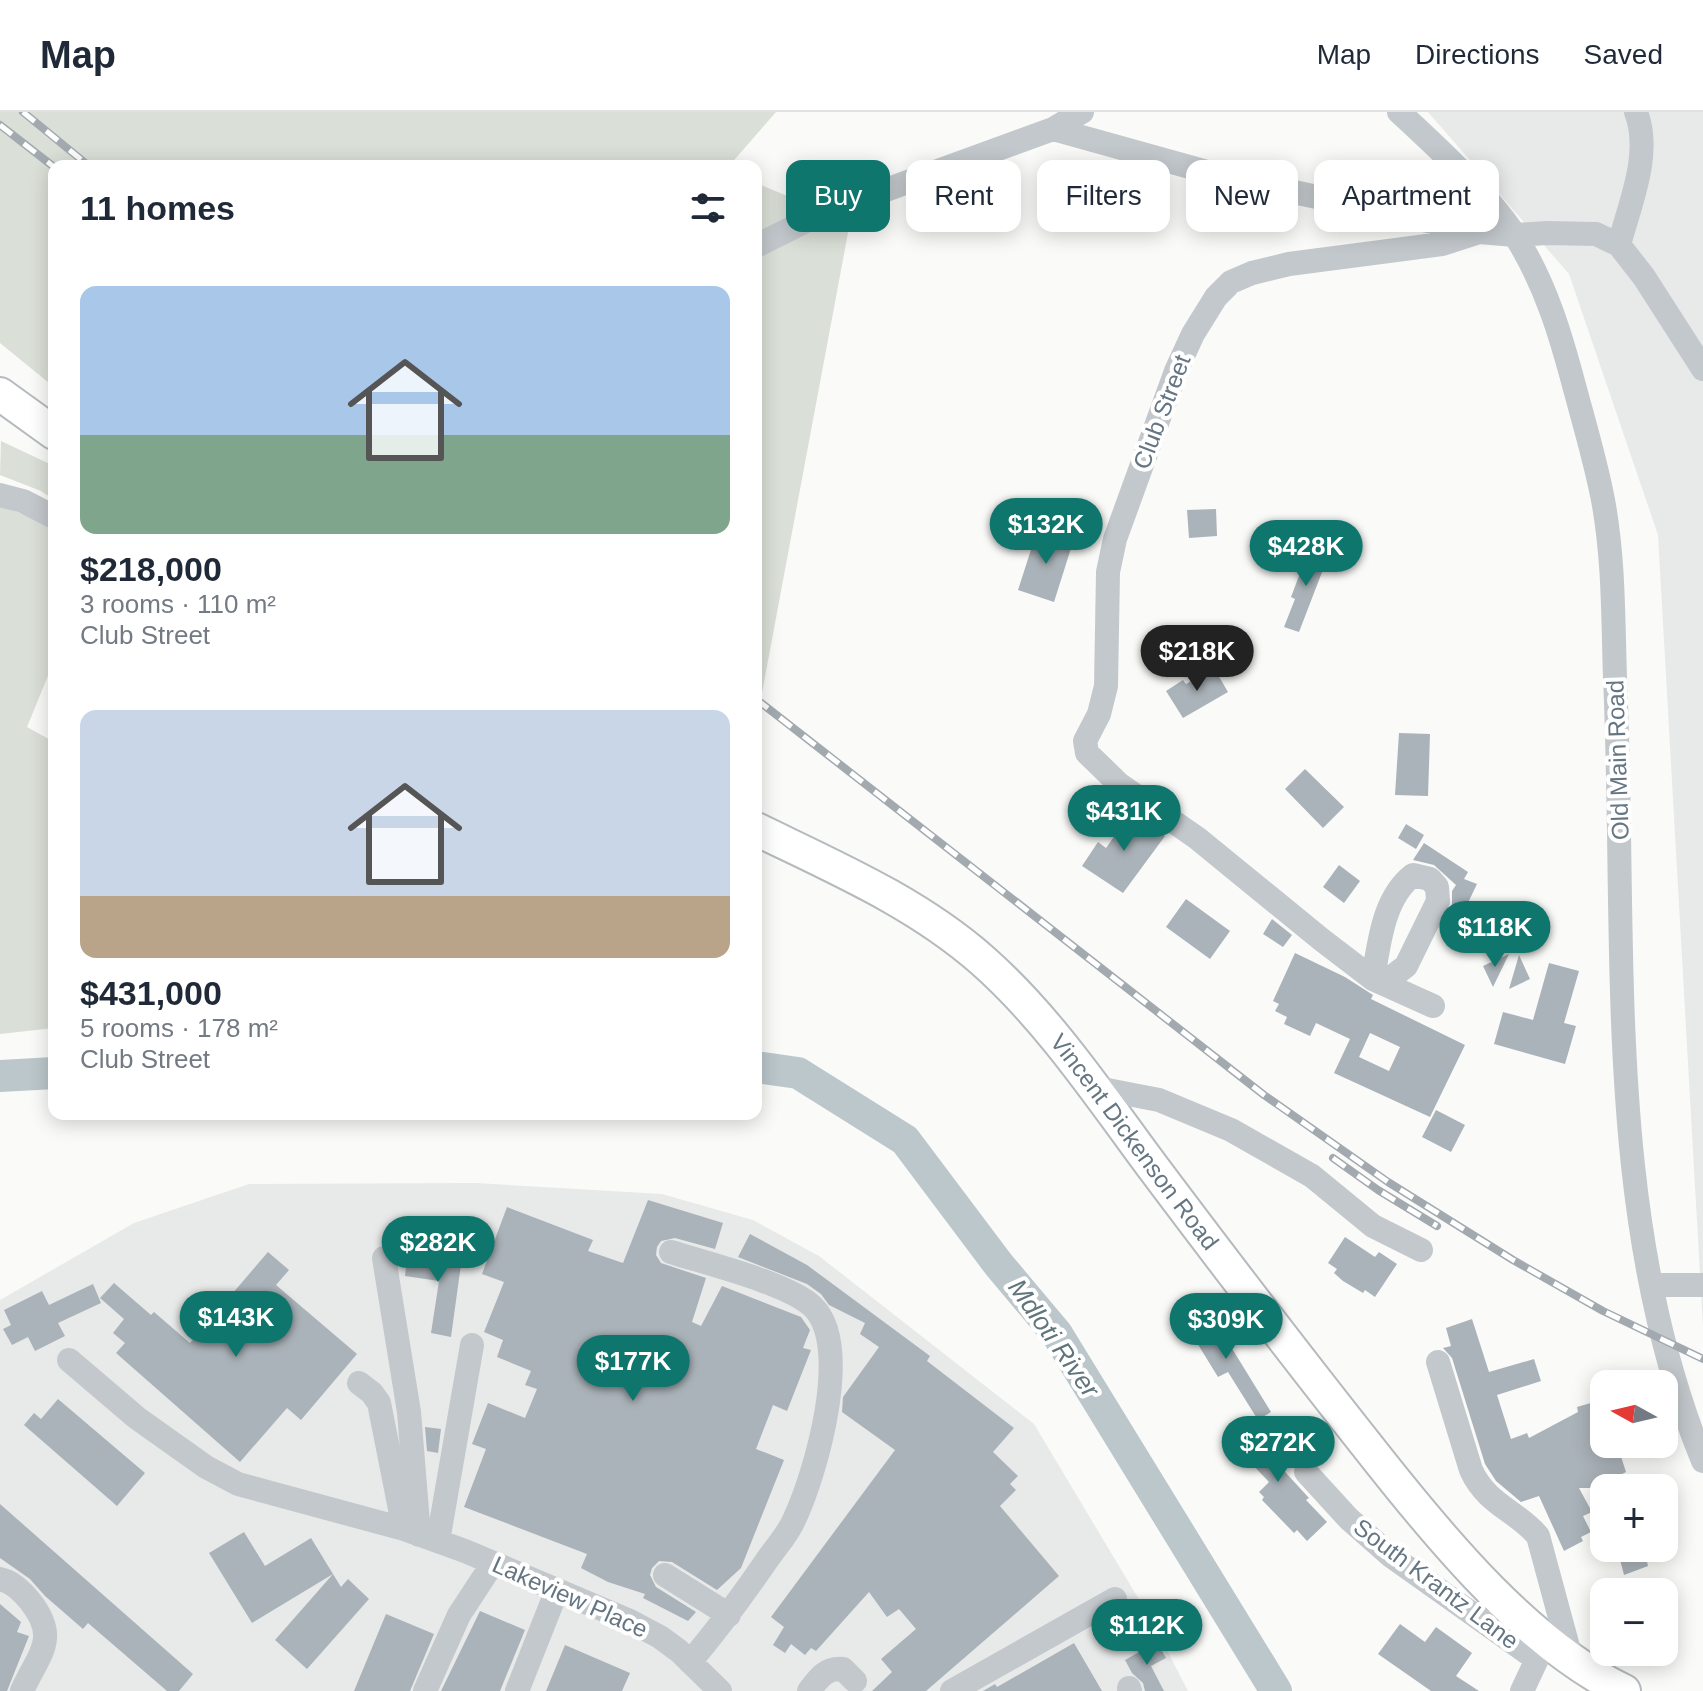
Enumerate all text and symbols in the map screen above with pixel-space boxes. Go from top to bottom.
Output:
text: Map [40,34,116,76]
text: Map [1317,39,1371,70]
text: Directions [1415,39,1540,70]
text: Saved [1584,39,1663,70]
chip: Buy [786,160,890,232]
chip: Rent [906,160,1021,232]
chip: Filters [1037,160,1170,232]
chip: New [1186,160,1298,232]
chip: Apartment [1314,160,1499,232]
icon: filters [686,186,730,230]
text: 11 homes [80,189,235,227]
icon: home [333,338,477,482]
street label: Club Street [1127,351,1196,473]
pin: $132K [990,498,1102,566]
text: $132K [1008,509,1084,539]
pin: $428K [1250,520,1362,588]
text: $428K [1268,531,1344,561]
text: $218,000 [80,550,222,588]
text: 3 rooms · 110 m² [80,589,276,619]
text: Club Street [80,620,210,650]
pin: $218K [1141,625,1253,693]
text: $218K [1159,636,1235,666]
street label: Old Main Road [1601,680,1634,840]
icon: home [333,762,477,906]
pin: $431K [1068,785,1180,853]
text: $431K [1086,796,1162,826]
pin: $118K [1439,901,1551,969]
text: $118K [1457,912,1533,942]
text: $431,000 [80,974,222,1012]
text: 5 rooms · 178 m² [80,1013,278,1043]
street label: Vincent Dickenson Road [1045,1028,1224,1255]
text: Club Street [80,1044,210,1074]
pin: $282K [382,1216,494,1284]
text: $282K [400,1227,476,1257]
water label: Mdloti River [1002,1273,1106,1404]
pin: $143K [180,1291,292,1359]
pin: $309K [1170,1293,1282,1361]
text: $143K [198,1302,274,1332]
text: $309K [1188,1304,1264,1334]
pin: $177K [577,1335,689,1403]
text: $177K [595,1346,671,1376]
north arrow [1590,1370,1678,1458]
map controls [1590,1370,1678,1666]
pin: $272K [1222,1416,1334,1484]
text: $272K [1240,1427,1316,1457]
button: + [1590,1474,1678,1562]
street label: South Krantz Lane [1349,1513,1524,1654]
street label: Lakeview Place [489,1550,652,1643]
button: − [1590,1578,1678,1666]
pin: $112K [1091,1599,1203,1667]
text: $112K [1109,1610,1185,1640]

